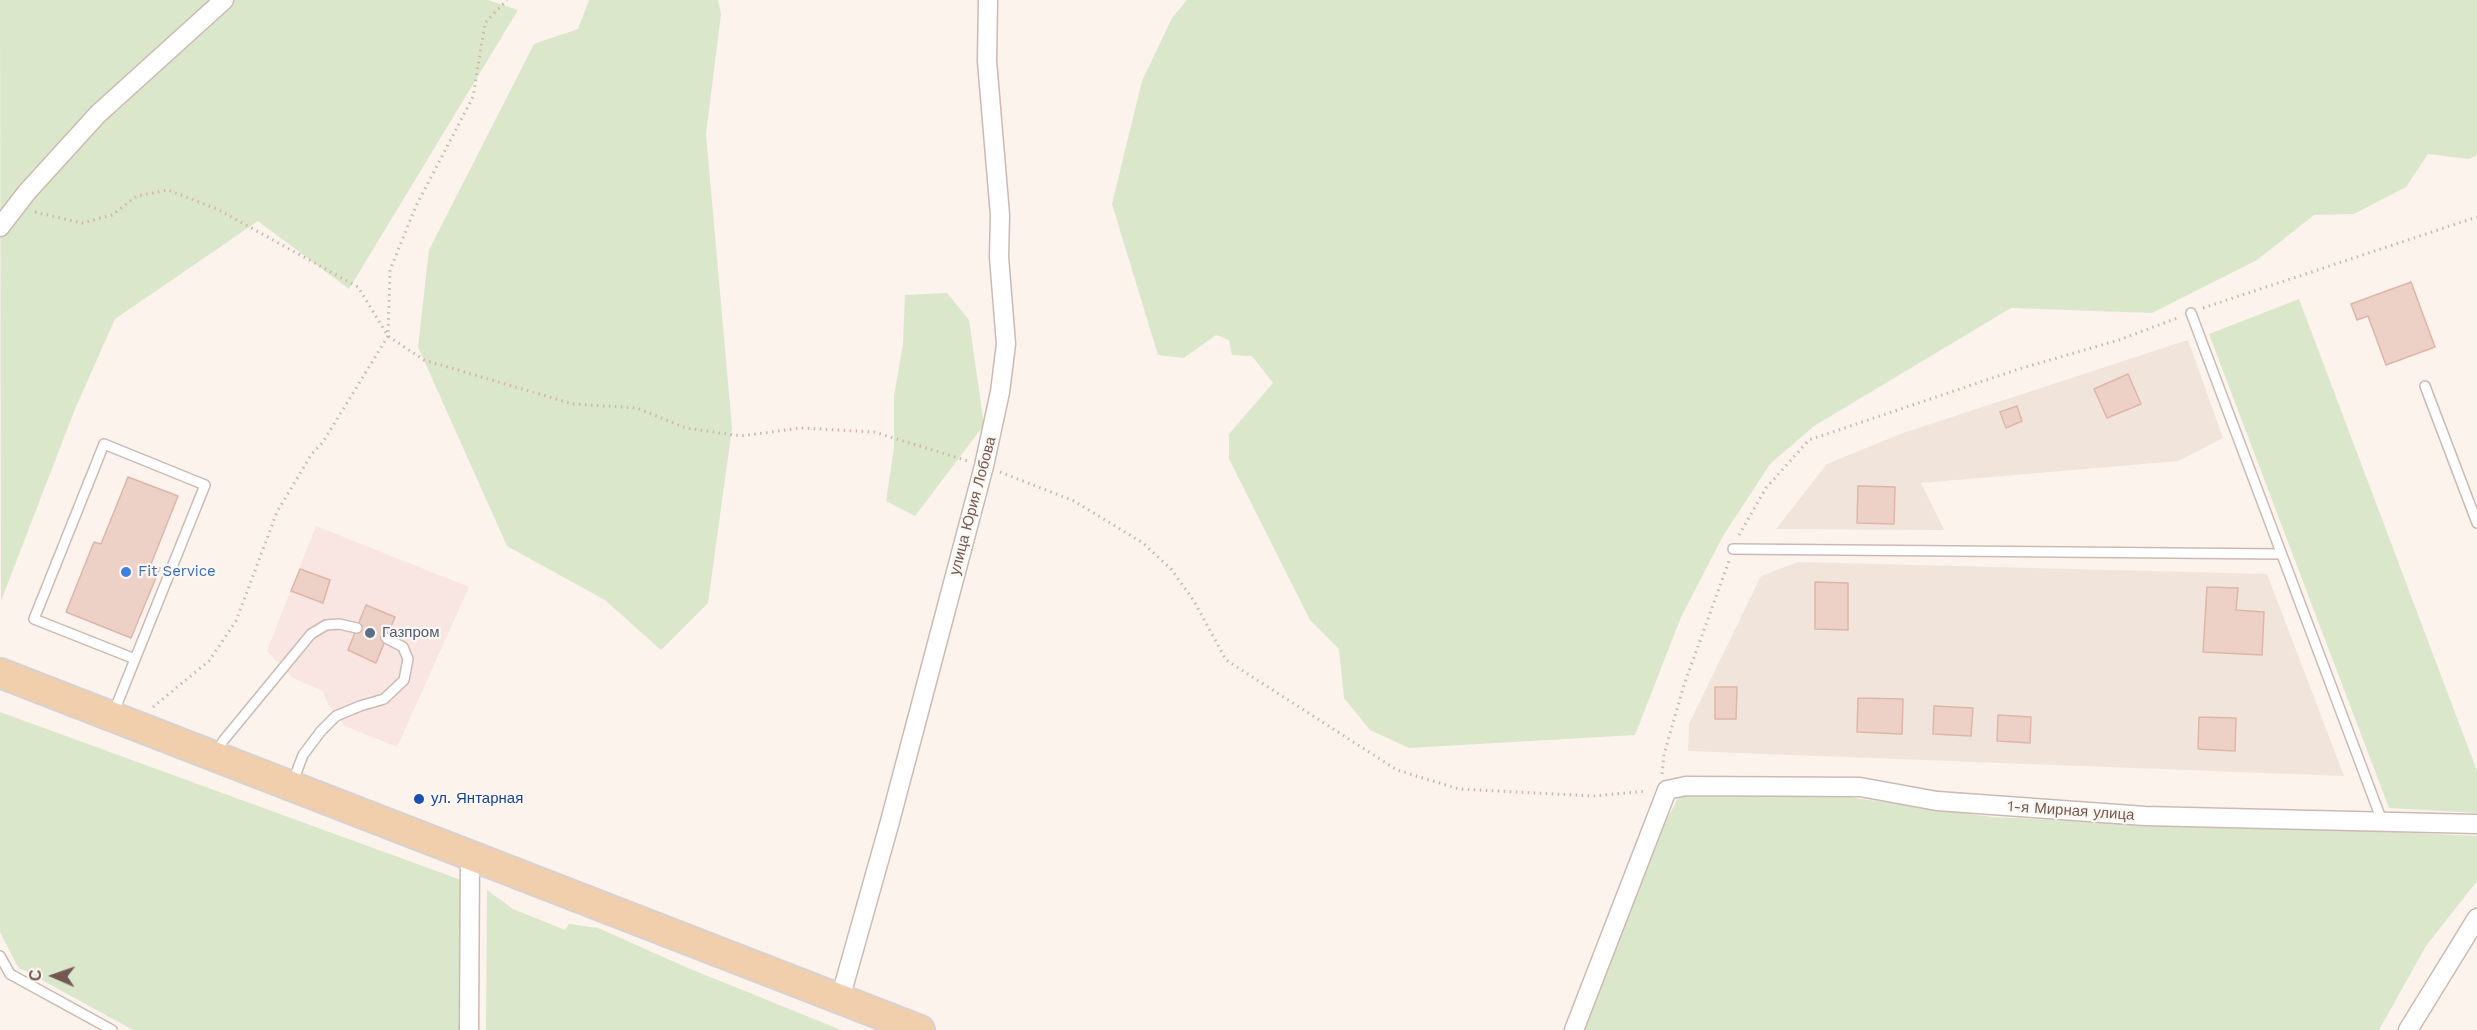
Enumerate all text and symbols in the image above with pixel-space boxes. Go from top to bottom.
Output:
street label: улица Юрия Лобова [946,435,1000,577]
place label: Fit Service [138,563,216,581]
marker: Fit Service [119,565,133,579]
place label: Газпром [382,624,439,642]
marker: Газпром [363,626,377,640]
place label: ул. Янтарная [431,790,523,808]
marker: ул. Янтарная [412,792,426,806]
street label: 1-я Мирная улица [2007,798,2135,824]
north arrow [24,946,84,1006]
text: С [26,969,45,981]

